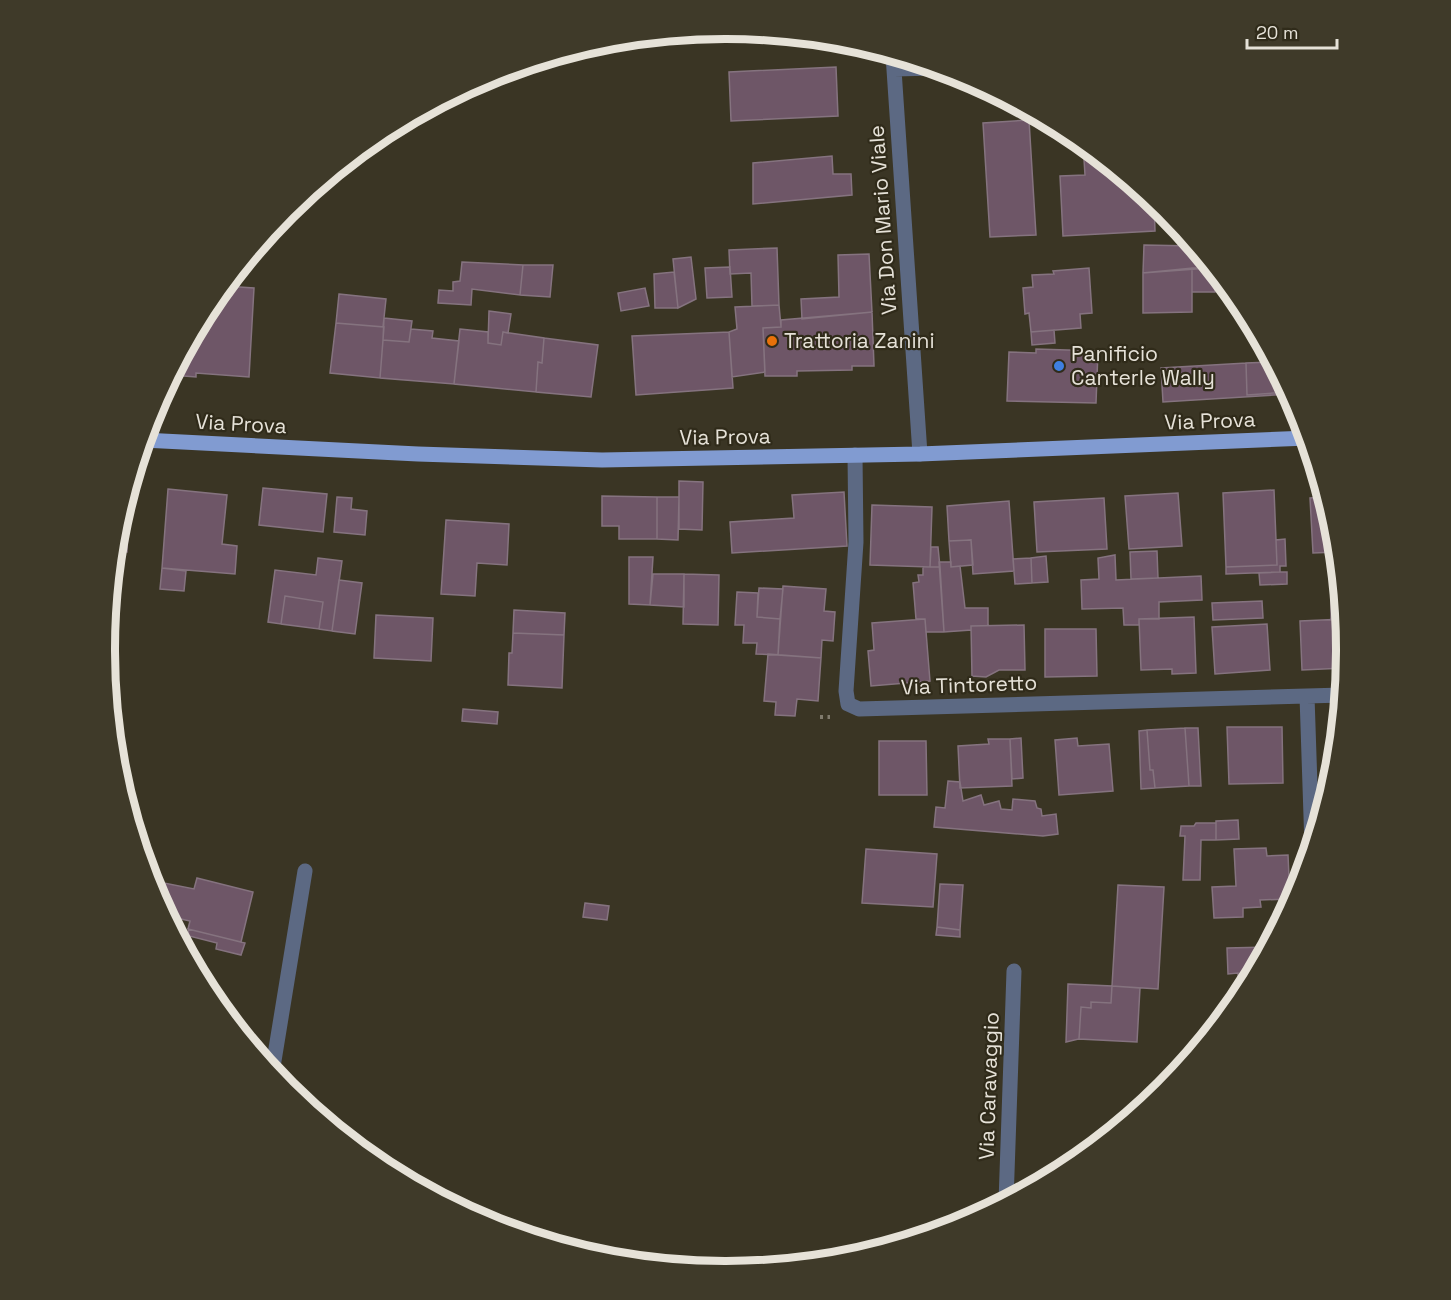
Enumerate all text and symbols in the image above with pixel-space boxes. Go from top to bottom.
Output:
scale bar [1247,12,1337,50]
text: 20 m [1256,21,1299,44]
street label: Via Don Mario Viale [862,124,903,316]
place label: Trattoria Zanini [784,327,935,354]
marker: Trattoria Zanini [765,334,779,348]
place label: Panificio Canterle Wally [1071,340,1215,391]
marker: Panificio Canterle Wally [1052,359,1066,373]
street label: Via Prova [1164,405,1256,436]
street label: Via Prova [195,408,287,439]
street label: Via Prova [679,422,771,451]
street label: Via Tintoretto [900,669,1038,700]
street label: Via Caravaggio [972,1011,1005,1160]

